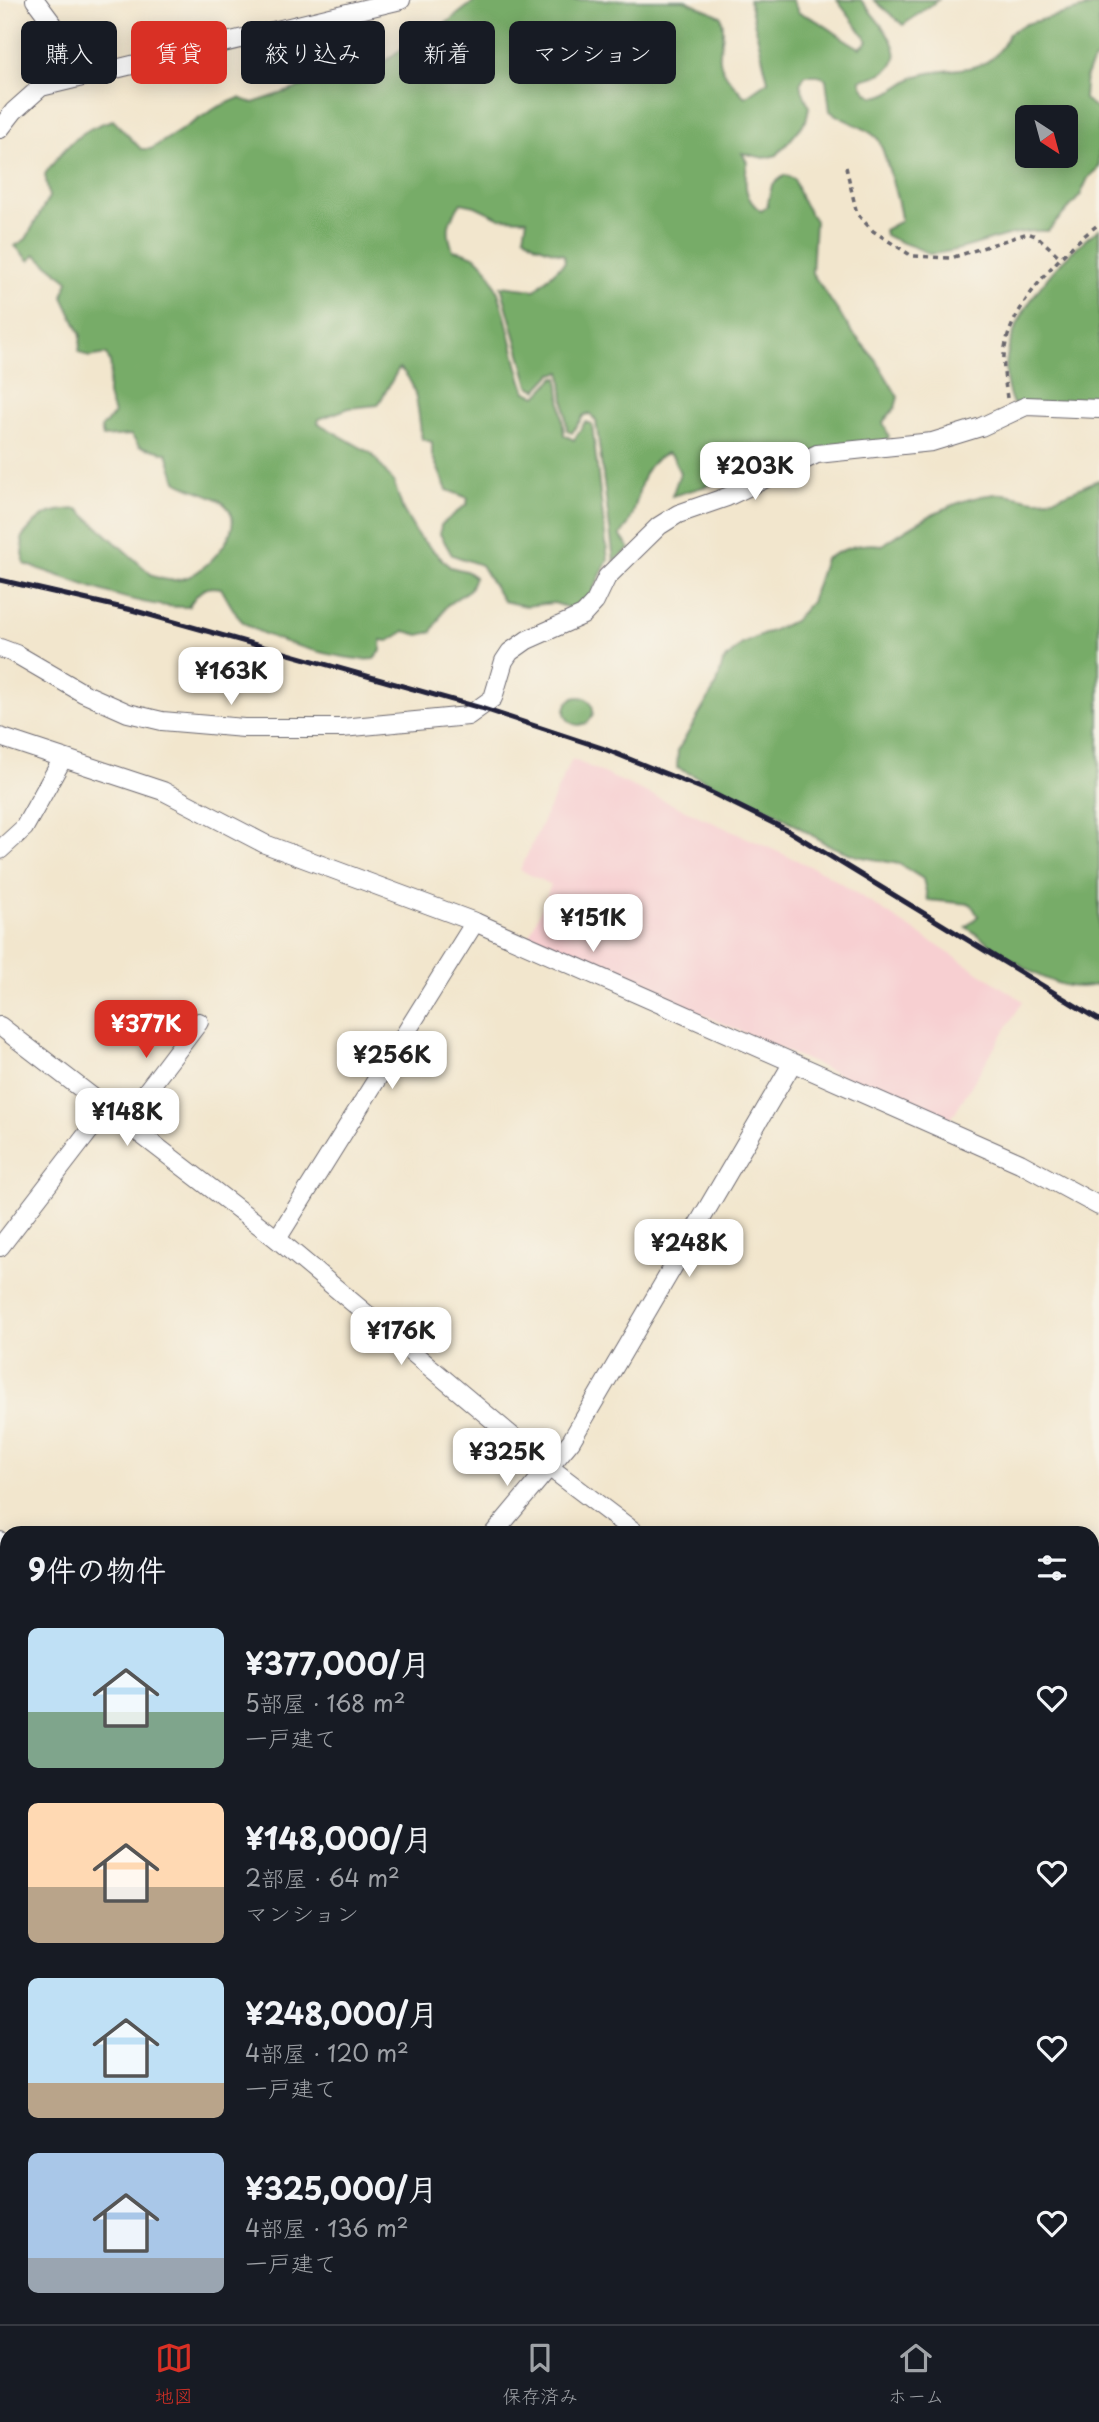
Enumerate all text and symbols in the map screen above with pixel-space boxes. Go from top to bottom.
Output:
chip: 購入 [21,21,117,84]
chip: 賃貸 [131,21,227,84]
chip: 絞り込み [241,21,385,84]
chip: 新着 [399,21,495,84]
chip: マンション [509,21,676,84]
north arrow [1015,105,1078,168]
map controls [1015,105,1078,168]
pin: ¥203K [706,442,804,502]
text: ¥203K [716,447,794,482]
pin: ¥163K [182,648,280,707]
text: ¥163K [194,652,268,687]
pin: ¥151K [544,894,642,954]
text: ¥151K [560,899,626,934]
pin: ¥377K [97,1000,195,1060]
text: ¥377K [110,1005,182,1040]
pin: ¥256K [343,1032,441,1091]
text: ¥256K [353,1036,431,1071]
pin: ¥148K [78,1088,176,1148]
text: ¥148K [91,1093,163,1128]
pin: ¥248K [640,1220,738,1279]
text: ¥248K [650,1224,728,1259]
pin: ¥176K [352,1308,450,1367]
text: ¥176K [366,1312,436,1347]
pin: ¥325K [458,1428,556,1488]
text: ¥325K [469,1433,545,1468]
text: 9件の物件 [28,1546,166,1591]
icon: filters [1033,1549,1071,1587]
text: ¥377,000/月 [245,1640,430,1685]
icon: home [84,1656,168,1740]
icon: heart [1033,1679,1071,1717]
text: 5部屋 · 168 m² [245,1685,406,1720]
text: 一戸建て [245,1720,337,1755]
text: ¥148,000/月 [245,1815,432,1860]
icon: home [84,1831,168,1915]
icon: heart [1033,1854,1071,1892]
text: 2部屋 · 64 m² [245,1860,400,1895]
text: マンション [245,1895,359,1930]
text: ¥248,000/月 [245,1990,438,2035]
icon: home [84,2006,168,2090]
icon: heart [1033,2029,1071,2067]
text: 4部屋 · 120 m² [245,2035,409,2070]
text: 一戸建て [245,2070,337,2105]
text: ¥325,000/月 [245,2165,438,2210]
icon: home [84,2181,168,2265]
icon: heart [1033,2204,1071,2242]
text: 4部屋 · 136 m² [245,2210,409,2245]
text: 一戸建て [245,2245,337,2280]
tab: 地図 [155,2339,193,2409]
tab: 保存済み [502,2339,578,2409]
tab: ホーム [888,2339,944,2409]

